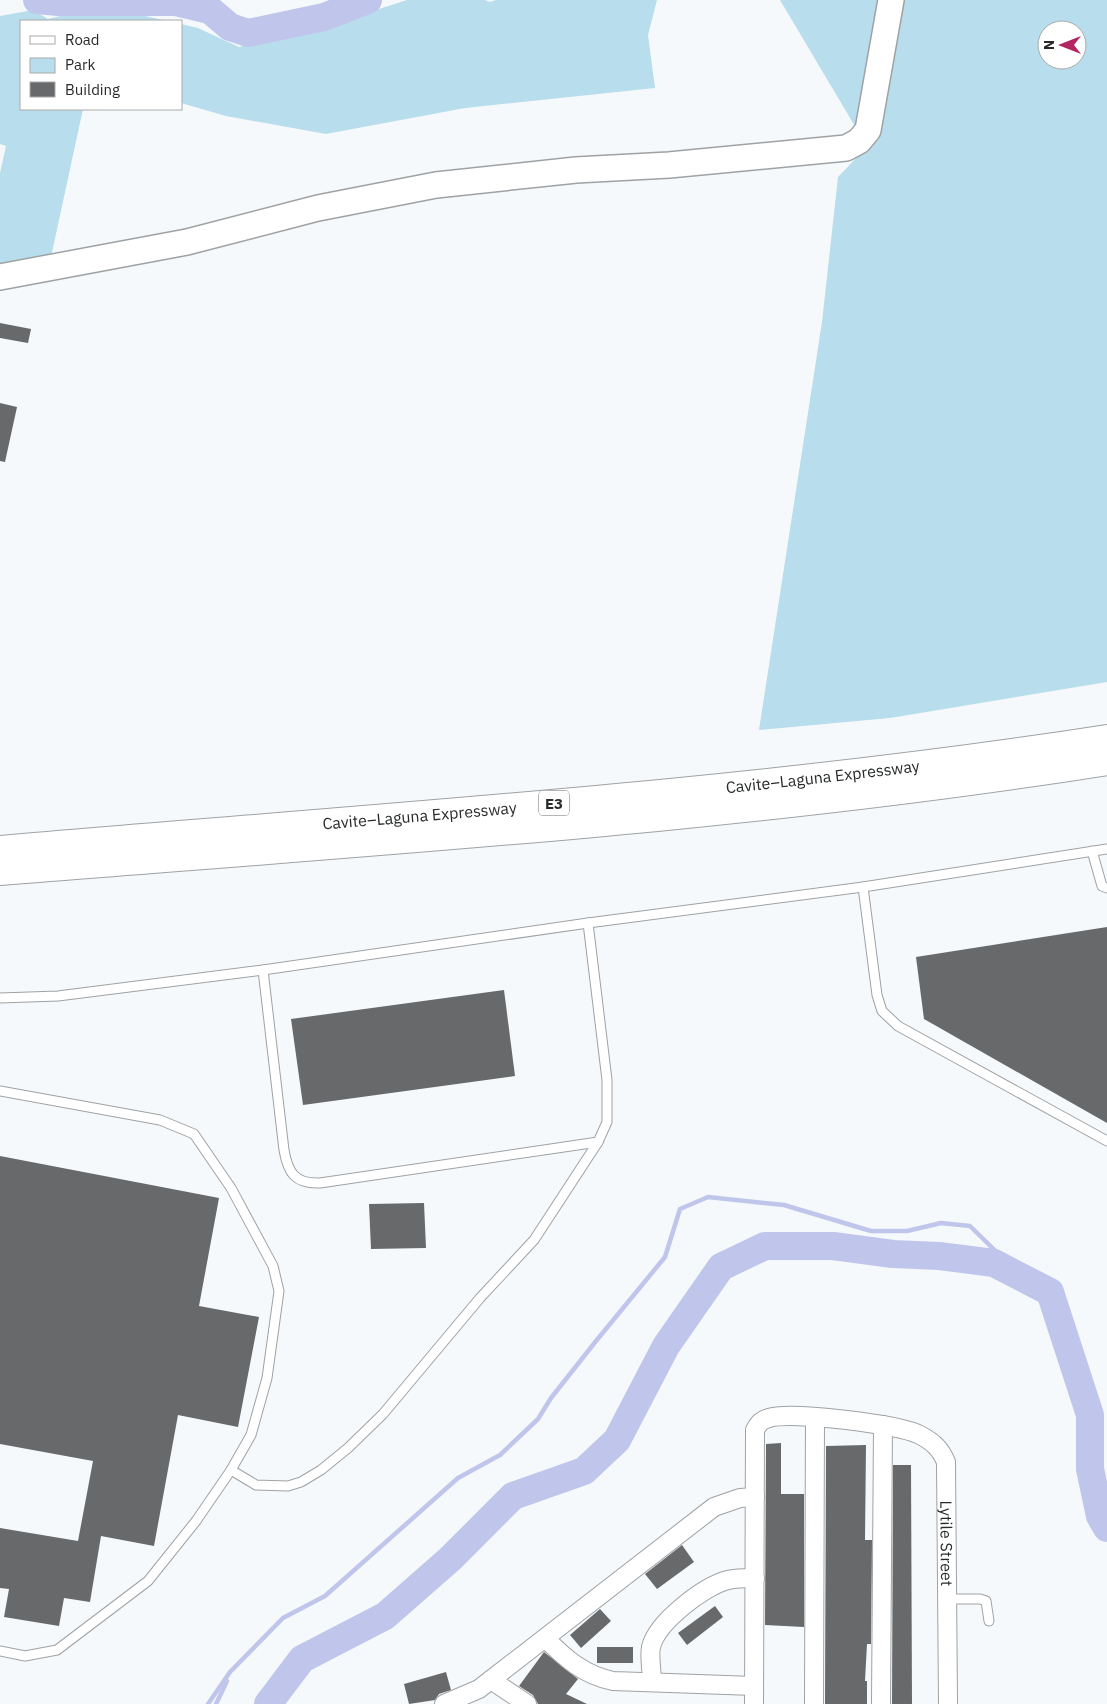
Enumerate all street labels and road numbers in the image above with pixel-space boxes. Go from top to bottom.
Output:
street label: Cavite–Laguna Expressway [725,755,921,797]
road number: E3 [539,790,569,816]
street label: Cavite–Laguna Expressway [322,797,518,833]
street label: Lytile Street [936,1500,957,1586]

